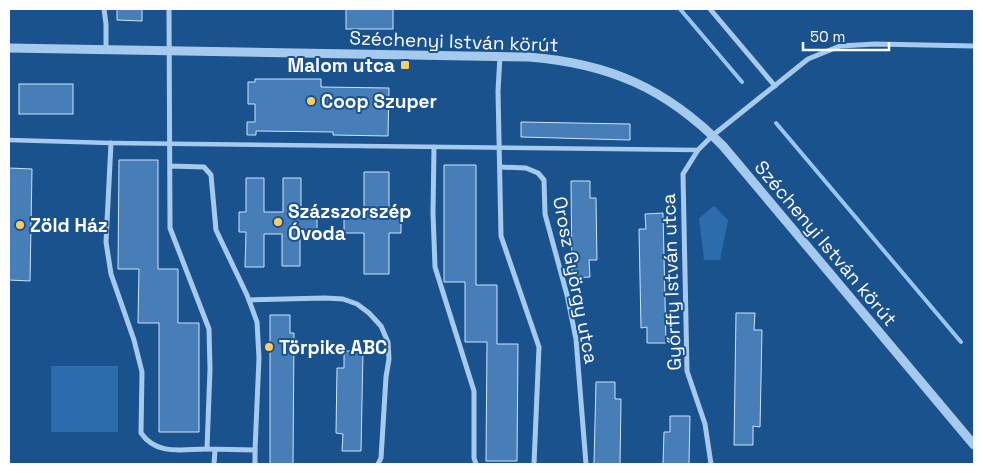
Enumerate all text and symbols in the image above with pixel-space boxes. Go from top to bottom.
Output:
scale bar [803,20,889,52]
street label: Széchenyi István körút [349,25,559,58]
text: 50 m [810,27,845,46]
place label: Malom utca [287,53,395,78]
marker: Malom utca [399,59,411,71]
place label: Coop Szuper [321,89,437,114]
marker: Coop Szuper [305,95,317,107]
street label: Széchenyi István körút [749,155,902,331]
street label: Győrffy István utca [656,193,687,371]
street label: Orosz György utca [547,194,604,366]
place label: Százszorszép Óvoda [288,199,411,246]
place label: Zöld Ház [30,213,108,238]
marker: Százszorszép Óvoda [272,216,284,228]
marker: Zöld Ház [14,219,26,231]
place label: Törpike ABC [279,335,387,360]
marker: Törpike ABC [263,341,275,353]

